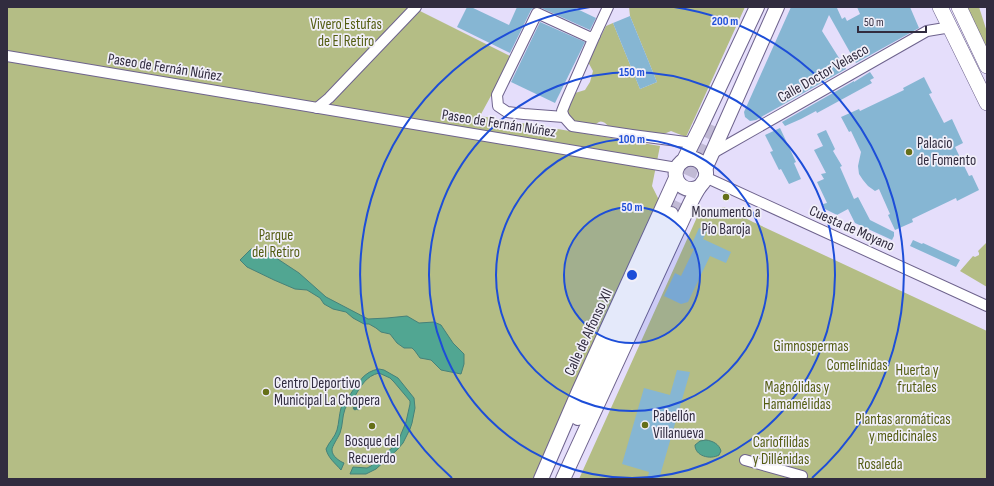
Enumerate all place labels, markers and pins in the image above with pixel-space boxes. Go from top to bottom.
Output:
place label: Palacio de Fomento [917,134,976,170]
marker: Palacio de Fomento [904,147,914,157]
marker: Monumento a Pío Baroja [721,192,731,202]
place label: Monumento a Pío Baroja [692,203,761,239]
centre of rings [625,268,639,282]
place label: Centro Deportivo Municipal La Chopera [274,374,380,410]
marker: Centro Deportivo Municipal La Chopera [261,387,271,397]
place label: Pabellón Villanueva [653,407,704,443]
marker: Pabellón Villanueva [640,420,650,430]
marker: Bosque del Recuerdo [367,421,377,431]
place label: Bosque del Recuerdo [345,432,399,468]

